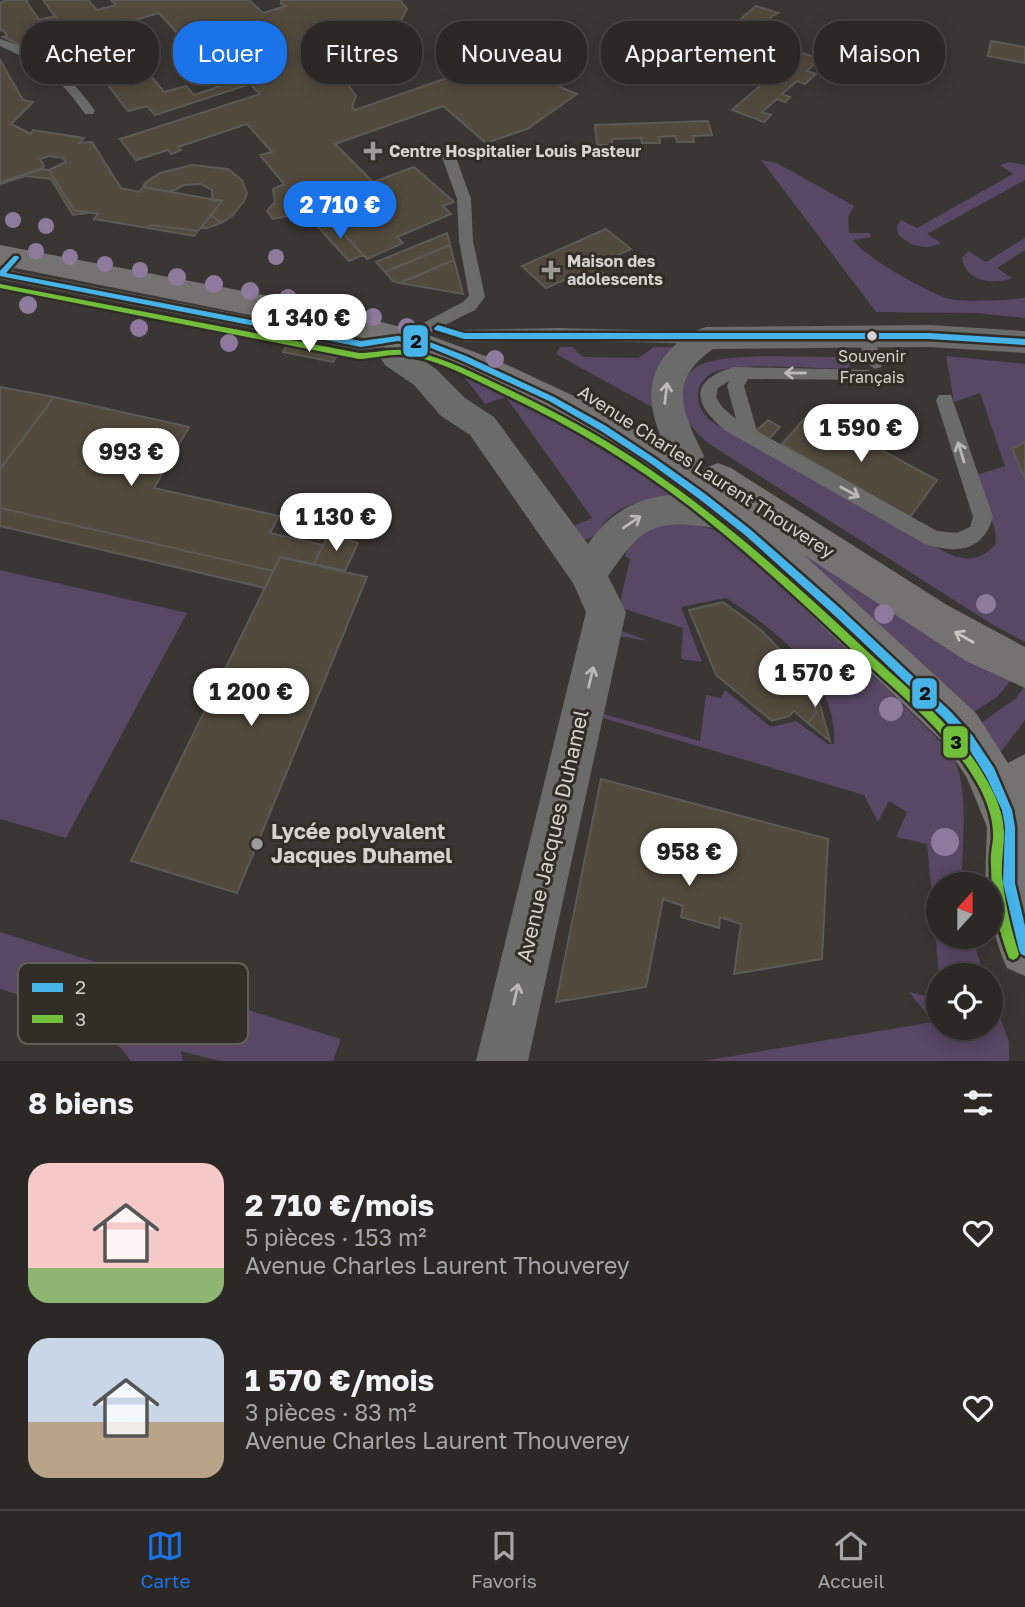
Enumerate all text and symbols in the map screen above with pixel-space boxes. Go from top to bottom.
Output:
chip: Acheter [21,21,159,84]
chip: Louer [173,21,287,84]
chip: Filtres [301,21,422,84]
chip: Nouveau [436,21,587,84]
chip: Appartement [601,21,800,84]
chip: Maison [814,21,945,84]
marker: Centre Hospitalier Louis Pasteur [363,141,383,161]
place label: Centre Hospitalier Louis Pasteur [389,141,641,161]
pin: 2 710 € [275,182,405,241]
text: 2 710 € [299,190,381,218]
place label: Maison des adolescents [567,251,663,289]
marker: Maison des adolescents [541,260,561,280]
pin: 1 340 € [244,294,374,354]
text: 1 340 € [268,303,350,331]
line badge: 2 [402,324,429,358]
text: 2 [410,329,422,352]
marker: Souvenir Français [865,329,879,343]
place label: Souvenir Français [838,346,906,387]
one-way arrow [784,366,807,380]
street label: Avenue Charles Laurent Thouverey [574,380,839,562]
one-way arrow [660,382,673,405]
pin: 1 590 € [796,405,926,464]
text: 1 590 € [819,413,903,441]
pin: 993 € [82,428,180,488]
text: 993 € [98,437,164,465]
one-way arrow [954,441,967,463]
one-way arrow [840,485,860,499]
pin: 1 130 € [271,494,401,553]
text: 1 130 € [296,502,376,530]
one-way arrow [622,514,641,529]
one-way arrow [955,630,975,644]
pin: 1 570 € [750,650,880,709]
text: 1 570 € [774,658,856,686]
one-way arrow [585,667,598,689]
pin: 1 200 € [186,668,316,728]
text: 1 200 € [209,677,293,705]
line badge: 2 [911,677,938,710]
text: 2 [919,681,931,704]
street label: Avenue Jacques Duhamel [510,707,594,964]
line badge: 3 [942,725,969,759]
text: 3 [950,730,962,753]
place label: Lycée polyvalent Jacques Duhamel [271,818,452,868]
pin: 958 € [640,828,738,888]
marker: Lycée polyvalent Jacques Duhamel [249,836,265,852]
text: 958 € [656,837,722,865]
north arrow [926,872,1003,948]
map controls [926,872,1003,1040]
legend [18,963,248,1044]
button: locate [926,963,1003,1040]
text: 2 [75,975,86,998]
one-way arrow [510,983,524,1006]
text: 3 [75,1007,86,1030]
icon: filters [959,1084,997,1122]
text: 8 biens [28,1085,134,1121]
text: 2 710 €/mois [245,1187,434,1223]
icon: home [84,1191,168,1275]
icon: heart [959,1214,997,1252]
text: 5 pièces · 153 m² [245,1223,427,1251]
text: Avenue Charles Laurent Thouverey [245,1251,630,1279]
text: 1 570 €/mois [245,1362,434,1398]
icon: home [84,1366,168,1450]
icon: heart [959,1389,997,1427]
text: 3 pièces · 83 m² [245,1398,416,1426]
text: Avenue Charles Laurent Thouverey [245,1426,630,1454]
tab: Carte [140,1527,190,1592]
tab: Favoris [471,1527,537,1592]
tab: Accueil [818,1527,885,1592]

